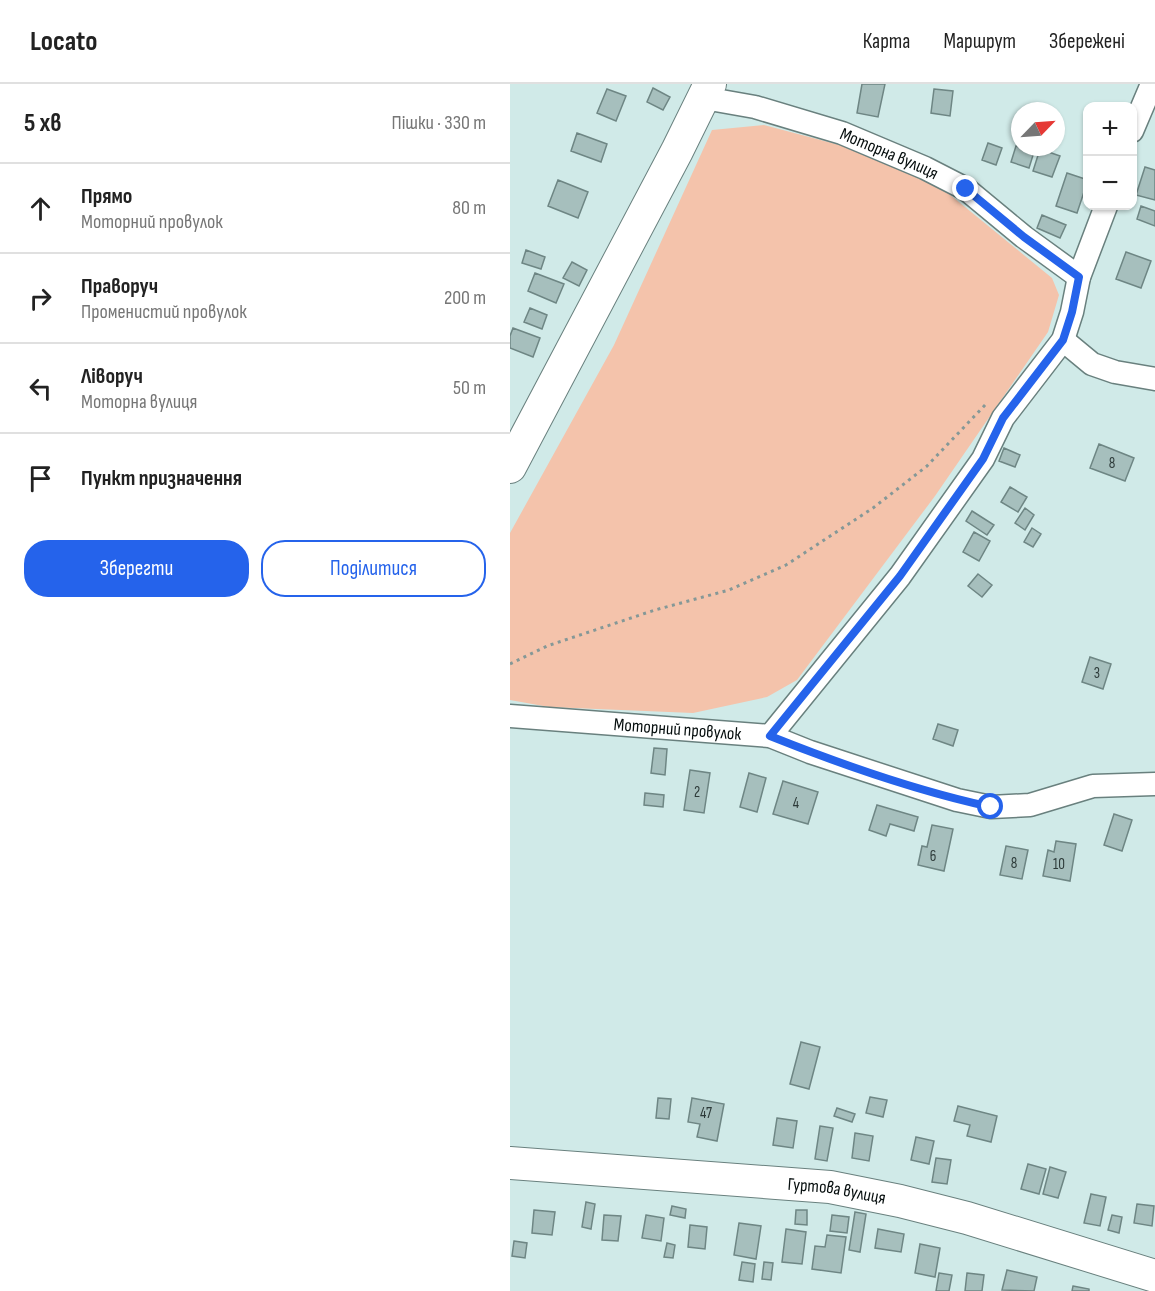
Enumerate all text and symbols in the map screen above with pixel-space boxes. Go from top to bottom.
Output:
text: Locato [30,25,97,58]
text: Карта [863,29,910,54]
text: Маршрут [943,29,1016,54]
text: Збережені [1049,29,1125,54]
north arrow [1011,102,1065,156]
map controls [1083,102,1137,210]
button: + [1083,102,1137,156]
text: 5 хв [24,108,62,139]
text: Пішки · 330 m [392,111,486,135]
street label: Моторна вулиця [837,123,942,184]
button: − [1083,156,1137,210]
route end [952,175,978,201]
text: Прямо [81,183,132,210]
icon: ahead [24,192,57,225]
text: 80 m [452,196,486,220]
text: Моторний провулок [81,210,223,234]
text: Праворуч [81,273,158,300]
icon: right [24,282,57,315]
text: 200 m [444,286,486,310]
text: Променистий провулок [81,300,247,324]
text: Ліворуч [81,363,143,390]
icon: left [24,372,57,405]
text: 50 m [453,376,486,400]
text: Моторна вулиця [81,390,197,414]
house number: 8 [1109,454,1115,473]
icon: arrive [24,462,57,495]
text: Пункт призначення [81,465,242,492]
button: Зберегти [24,540,249,597]
button: Поділитися [261,540,486,597]
house number: 3 [1094,664,1100,683]
street label: Моторний провулок [613,714,742,744]
house number: 2 [694,783,700,802]
route start [977,793,1003,819]
house number: 4 [793,794,799,813]
house number: 6 [930,847,936,866]
house number: 8 [1011,854,1017,873]
house number: 10 [1053,855,1065,874]
house number: 47 [700,1104,712,1123]
street label: Гуртова вулиця [787,1173,888,1208]

